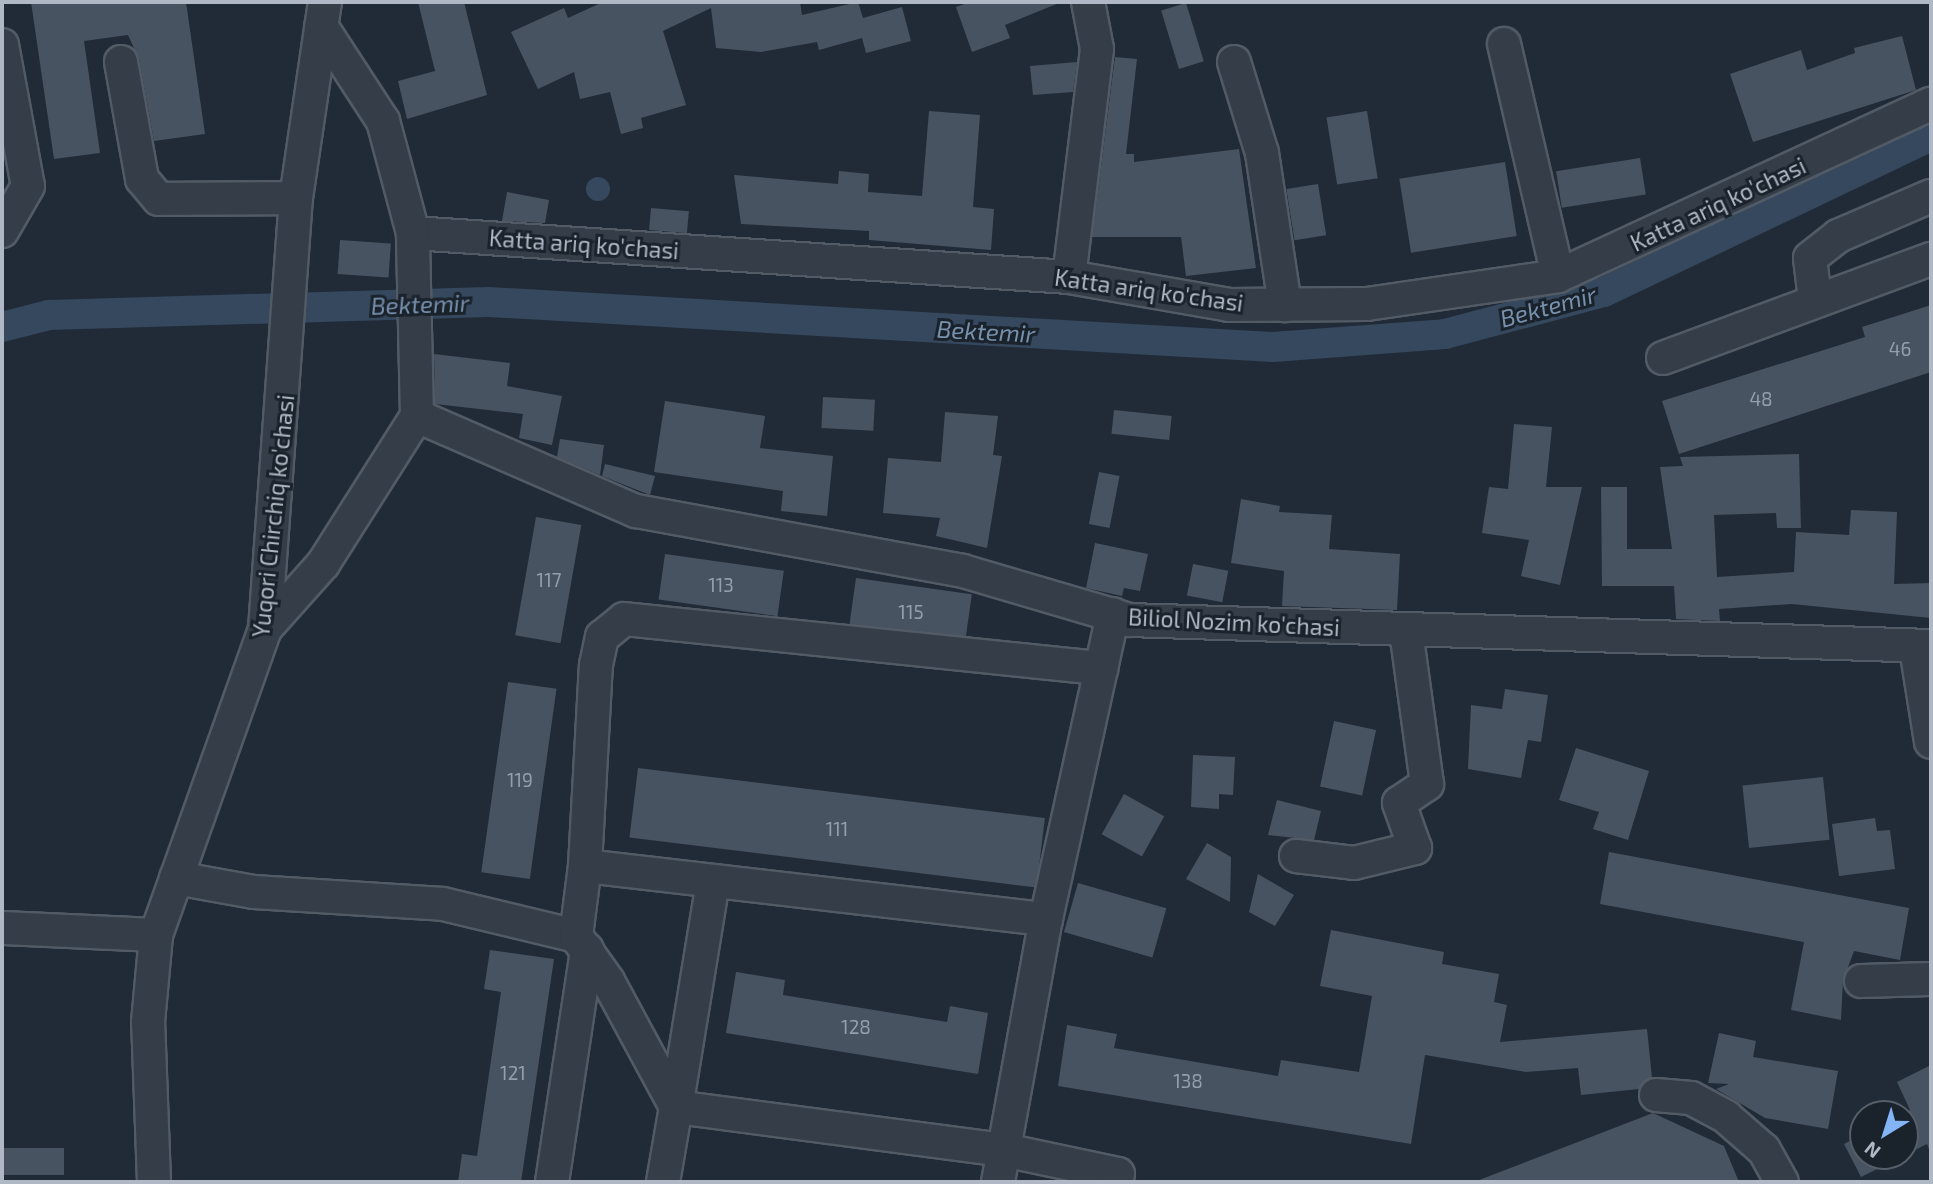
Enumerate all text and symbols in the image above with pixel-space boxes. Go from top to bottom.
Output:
street label: Katta ariq ko'chasi [1626,151,1810,257]
street label: Katta ariq ko'chasi [488,224,680,264]
street label: Katta ariq ko'chasi [1053,263,1245,317]
water label: Bektemir [1497,279,1599,333]
water label: Bektemir [370,288,470,320]
water label: Bektemir [936,314,1036,348]
house number: 46 [1889,338,1911,360]
house number: 48 [1749,388,1773,410]
street label: Yuqori Chirchiq ko'chasi [247,393,299,639]
house number: 117 [537,569,561,591]
house number: 113 [708,574,734,596]
house number: 115 [898,601,924,623]
street label: Biliol Nozim ko'chasi [1127,603,1341,641]
house number: 119 [507,769,533,791]
house number: 111 [826,818,848,840]
house number: 128 [841,1016,871,1038]
house number: 121 [500,1062,526,1084]
house number: 138 [1173,1070,1203,1092]
north arrow [1849,1100,1919,1170]
text: N [1860,1137,1884,1164]

